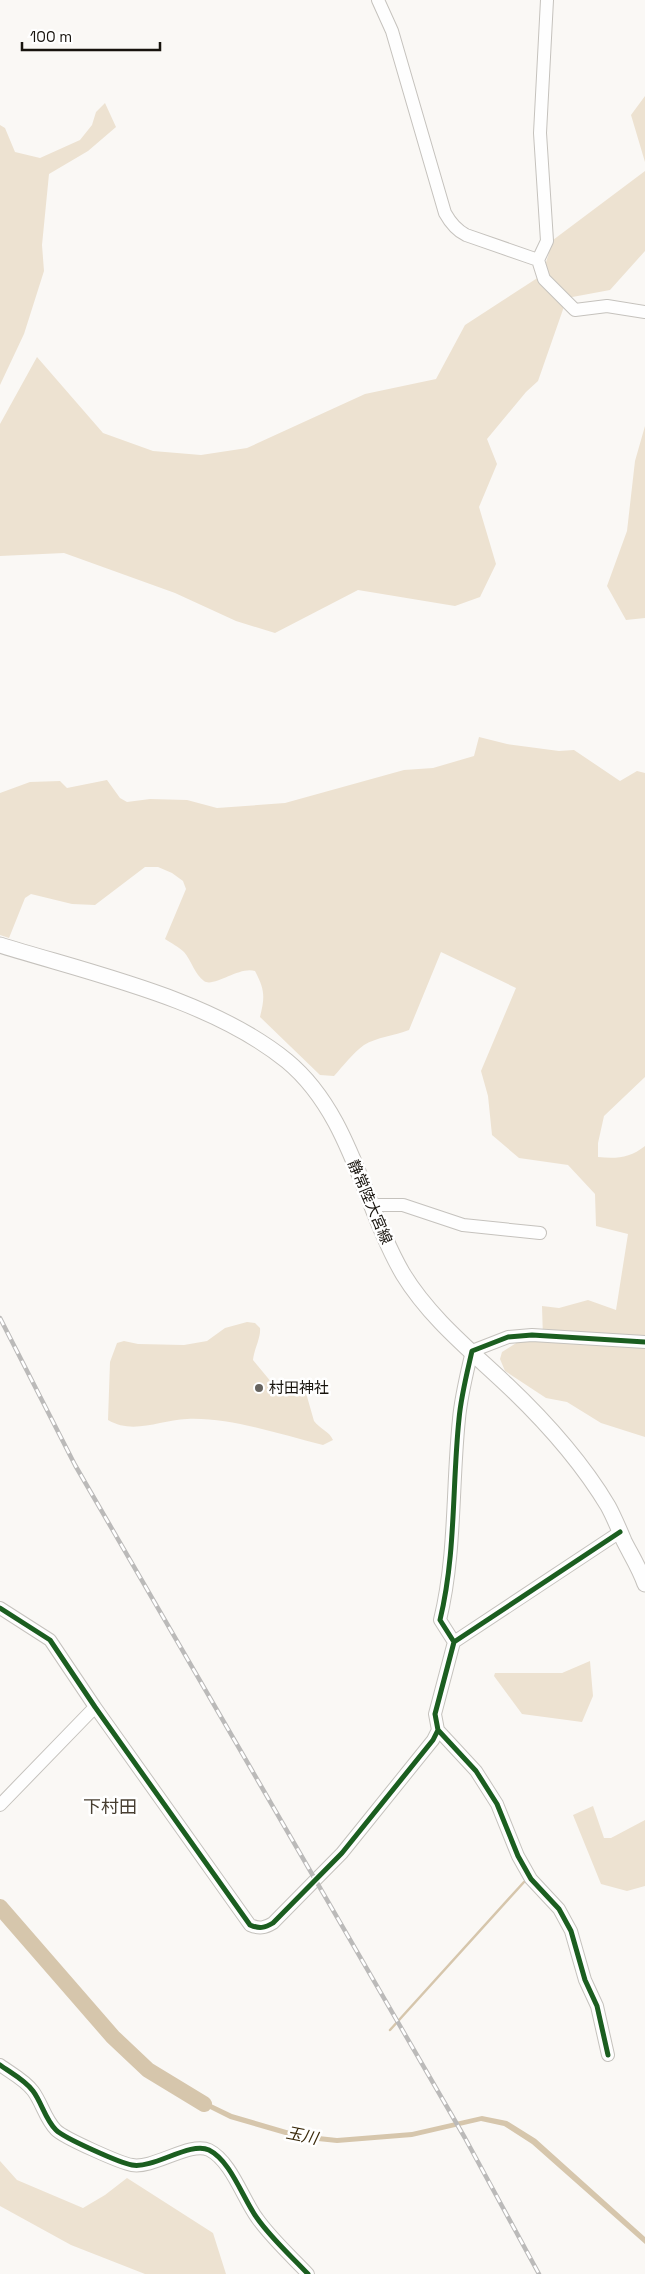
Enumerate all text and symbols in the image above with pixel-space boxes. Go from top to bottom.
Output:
scale bar [22,20,160,52]
text: 100 m [30,27,72,46]
street label: 静常陸大宮線 [344,1157,397,1247]
place label: 村田神社 [269,1378,329,1397]
marker: 村田神社 [253,1382,265,1394]
district label: 下村田 [83,1795,137,1818]
water label: 玉川 [284,2122,322,2149]

